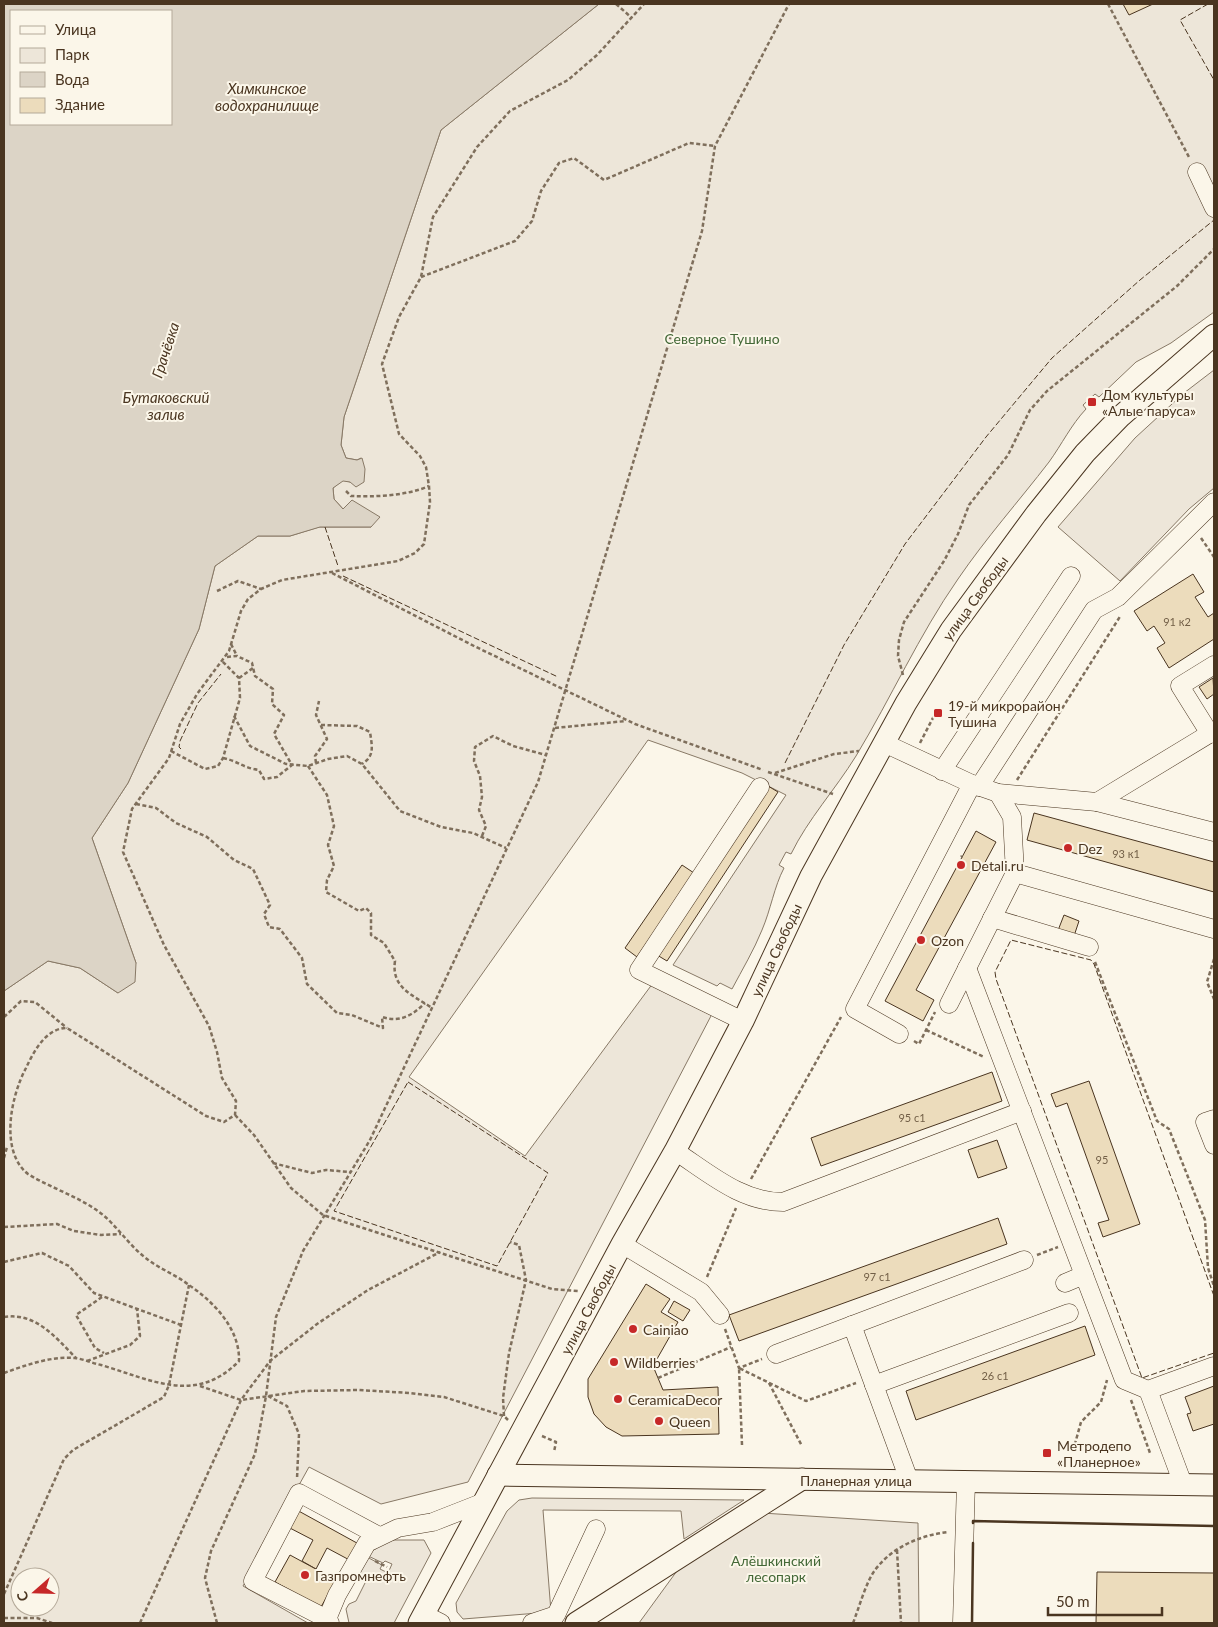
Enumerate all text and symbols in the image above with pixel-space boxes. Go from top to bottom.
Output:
legend [10,10,172,125]
text: Улица [55,20,96,38]
text: Парк [55,45,90,63]
text: Вода [55,70,90,88]
water label: Химкинское водохранилище [215,79,319,114]
text: Здание [55,95,105,113]
water label: Грачёвка [148,319,183,380]
park label: Северное Тушино [664,330,780,347]
place label: Дом культуры «Алые паруса» [1102,386,1196,419]
water label: Бутаковский залив [123,388,209,423]
marker: Дом культуры «Алые паруса» [1086,396,1098,408]
street label: улица Свободы [939,552,1011,644]
house number: 91 к2 [1163,615,1191,628]
place label: 19-й микрорайон Тушина [948,697,1061,730]
marker: 19-й микрорайон Тушина [932,707,944,719]
place label: Dez [1078,840,1102,857]
marker: Dez [1062,842,1074,854]
house number: 93 к1 [1112,847,1140,860]
place label: Detali.ru [971,857,1024,874]
marker: Detali.ru [955,859,967,871]
street label: улица Свободы [747,901,805,999]
place label: Ozon [931,932,964,949]
marker: Ozon [915,934,927,946]
house number: 95 с1 [898,1111,926,1124]
house number: 95 [1096,1153,1108,1166]
street label: улица Свободы [557,1261,619,1357]
house number: 97 с1 [863,1270,891,1283]
place label: Cainiao [643,1321,689,1338]
marker: Cainiao [627,1323,639,1335]
place label: Wildberries [624,1354,695,1371]
marker: Wildberries [608,1356,620,1368]
house number: 26 с1 [981,1369,1009,1382]
place label: CeramicaDecor [628,1391,722,1408]
marker: CeramicaDecor [612,1393,624,1405]
place label: Queen [669,1413,711,1430]
marker: Queen [653,1415,665,1427]
place label: Метродепо «Планерное» [1057,1437,1141,1470]
marker: Метродепо «Планерное» [1041,1447,1053,1459]
street label: Планерная улица [800,1472,912,1489]
park label: Алёшкинский лесопарк [731,1552,821,1585]
north arrow [10,1567,60,1617]
place label: Газпромнефть [315,1567,406,1584]
marker: Газпромнефть [299,1569,311,1581]
scale bar [1048,1584,1162,1616]
text: С [12,1589,32,1604]
text: 50 m [1056,1592,1090,1610]

